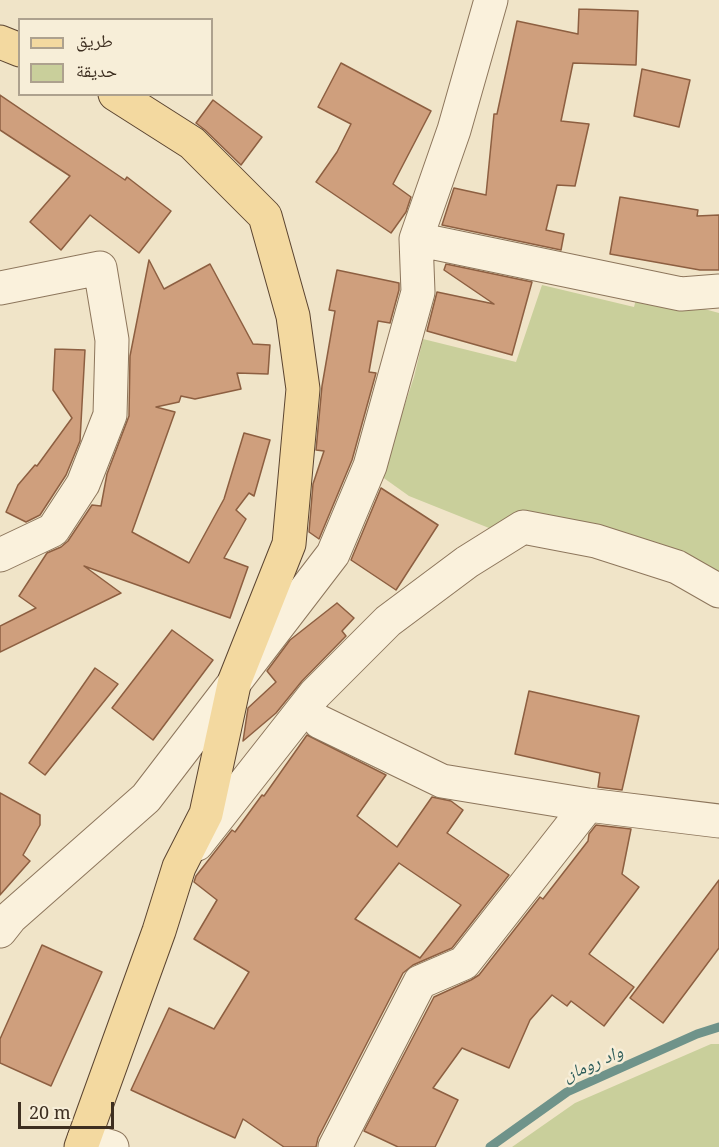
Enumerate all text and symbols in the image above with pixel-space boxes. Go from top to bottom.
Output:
legend [18,18,213,96]
text: طريق [76,28,113,52]
text: حديقة [76,58,117,82]
water label: واد رومان [560,1041,626,1087]
scale bar [21,1090,117,1128]
text: 20 m [29,1100,71,1124]

